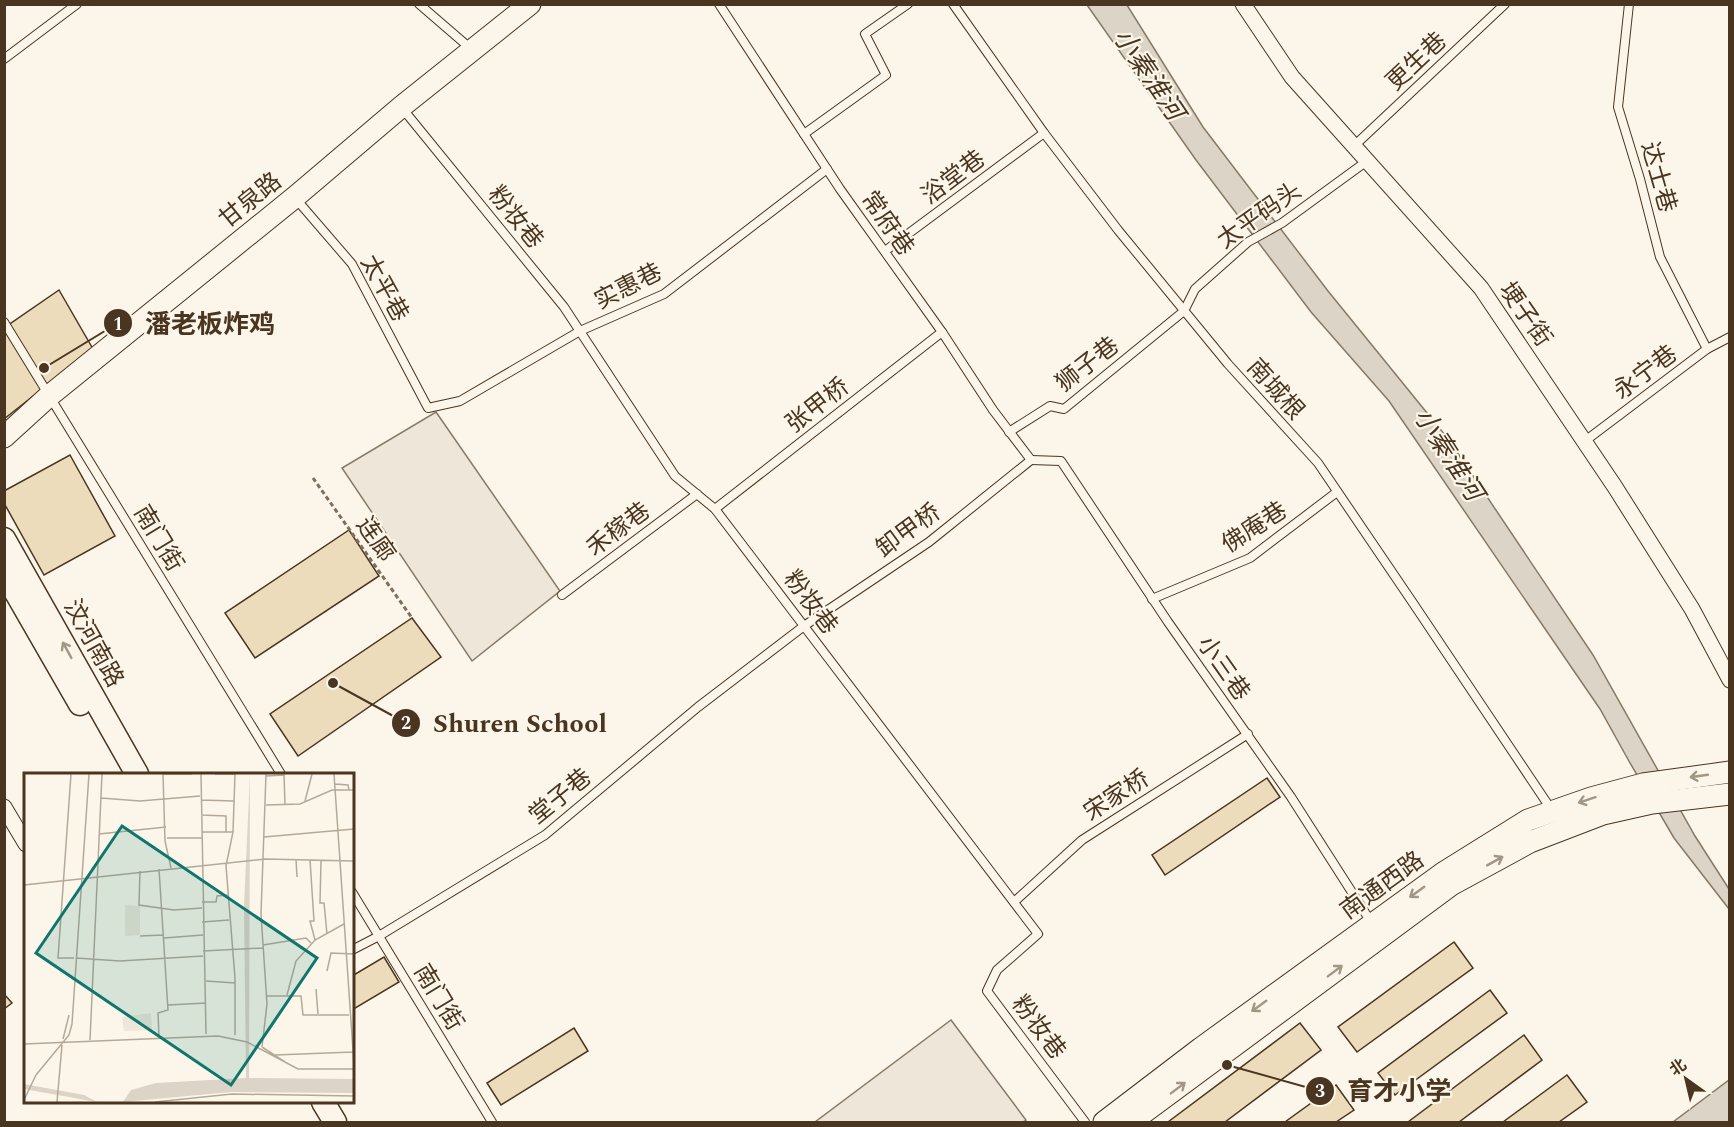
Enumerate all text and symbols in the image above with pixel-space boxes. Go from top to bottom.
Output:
water label: 小秦淮河 [1103,20,1197,133]
street label: 更生巷 [1378,24,1455,99]
street label: 达士巷 [1631,138,1685,217]
street label: 浴堂巷 [914,142,993,214]
street label: 甘泉路 [211,164,290,237]
street label: 太平码头 [1210,174,1309,258]
street label: 粉妆巷 [479,178,552,257]
street label: 常府巷 [852,184,923,263]
street label: 太平巷 [351,248,417,329]
street label: 实惠巷 [588,255,669,319]
street label: 埂子街 [1490,275,1561,354]
callout: 潘老板炸鸡 [103,301,287,345]
text: 潘老板炸鸡 [145,305,275,345]
text: 1 [113,311,123,338]
street label: 狮子巷 [1048,328,1127,401]
street label: 永宁巷 [1606,337,1685,409]
street label: 南城根 [1238,351,1313,428]
street label: 张甲桥 [778,369,857,442]
water label: 小秦淮河 [1403,400,1496,513]
street label: 佛庵巷 [1215,493,1295,563]
street label: 禾稼巷 [579,494,658,566]
street label: 卸甲桥 [869,495,948,567]
street label: 南门街 [124,498,192,579]
street label: 连廊 [347,510,404,570]
street label: 粉妆巷 [774,563,846,642]
street label: 汶河南路 [54,593,132,694]
street label: 小三巷 [1188,629,1259,708]
one-way arrow [61,642,73,659]
callout: Shuren School [391,701,619,745]
text: Shuren School [433,704,607,744]
text: 2 [401,710,411,737]
street label: 堂子巷 [521,760,600,833]
street label: 宋家桥 [1077,761,1157,831]
one-way arrow [1690,770,1710,781]
inset map [24,773,354,1103]
one-way arrow [1578,795,1597,806]
street label: 南通西路 [1333,843,1432,929]
one-way arrow [1486,855,1504,866]
one-way arrow [1409,885,1425,898]
street label: 南门街 [404,957,472,1038]
one-way arrow [1327,965,1343,978]
street label: 粉妆巷 [1002,988,1074,1067]
one-way arrow [1251,1000,1267,1012]
north arrow [1656,1049,1716,1109]
text: 北 [1665,1053,1692,1082]
callout: 育才小学 [1305,1069,1463,1113]
text: 育才小学 [1347,1072,1451,1112]
text: 3 [1315,1078,1325,1105]
one-way arrow [1170,1081,1186,1094]

